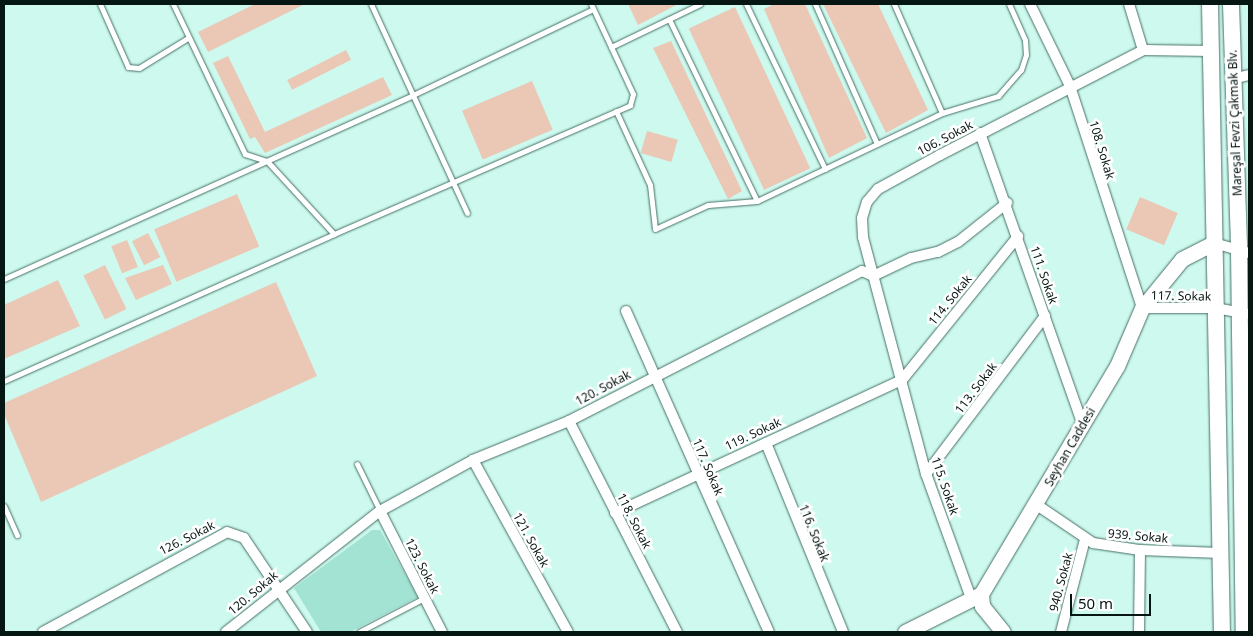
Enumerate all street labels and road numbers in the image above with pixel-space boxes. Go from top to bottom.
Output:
street label: Mareşal Fevzi Çakmak Blv. [1225,50,1245,196]
street label: 106. Sokak [915,117,975,159]
street label: 108. Sokak [1086,119,1118,181]
street label: 111. Sokak [1027,244,1061,306]
street label: 114. Sokak [925,272,975,328]
street label: 117. Sokak [1151,288,1211,304]
street label: 113. Sokak [952,360,1000,416]
street label: 120. Sokak [573,367,633,409]
street label: Seyhan Caddesi [1042,405,1098,489]
street label: 119. Sokak [723,415,783,453]
street label: 117. Sokak [690,436,726,498]
street label: 115. Sokak [928,455,962,517]
street label: 118. Sokak [614,491,654,551]
street label: 116. Sokak [796,502,832,564]
street label: 121. Sokak [510,510,552,570]
street label: 126. Sokak [157,518,217,558]
street label: 939. Sokak [1107,526,1169,546]
street label: 123. Sokak [402,536,442,596]
street label: 940. Sokak [1046,551,1076,613]
street label: 120. Sokak [225,568,281,618]

